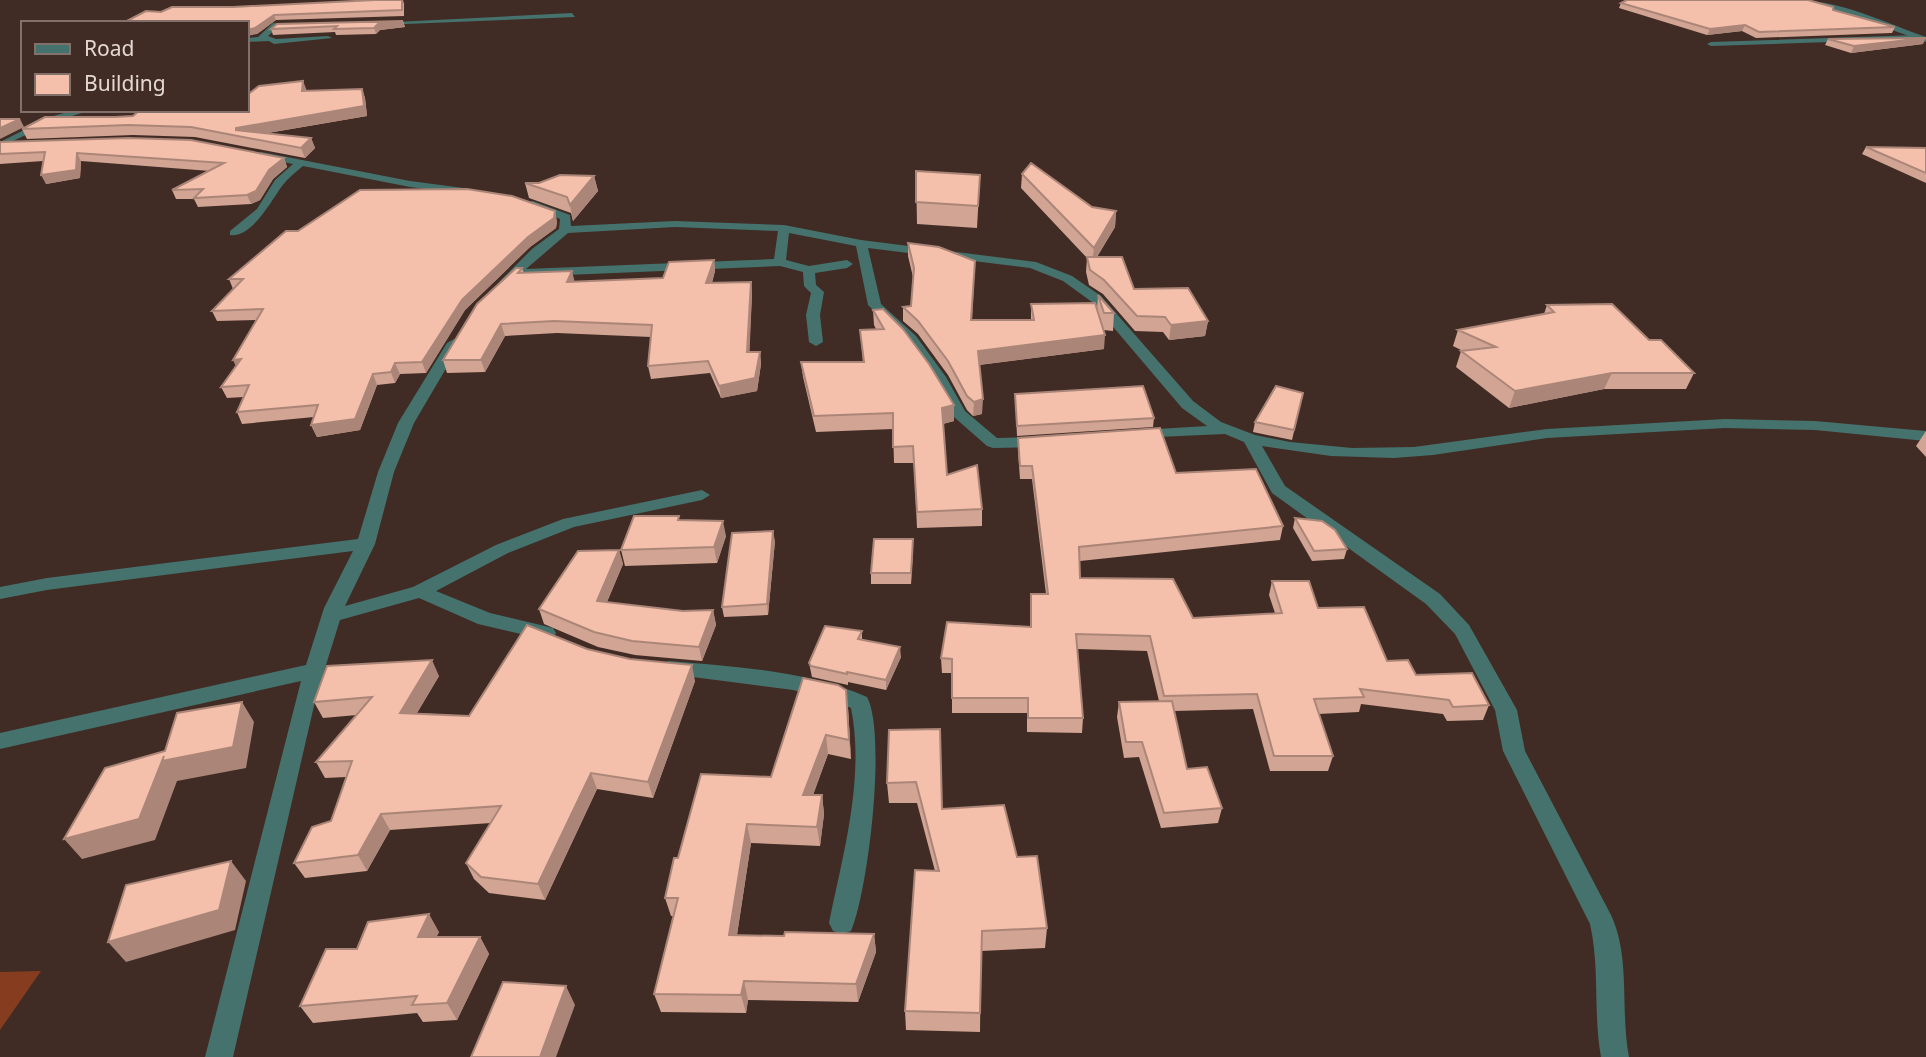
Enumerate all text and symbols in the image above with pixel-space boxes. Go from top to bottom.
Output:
legend [21,21,248,112]
text: Road [84,34,134,62]
text: Building [84,69,166,97]

